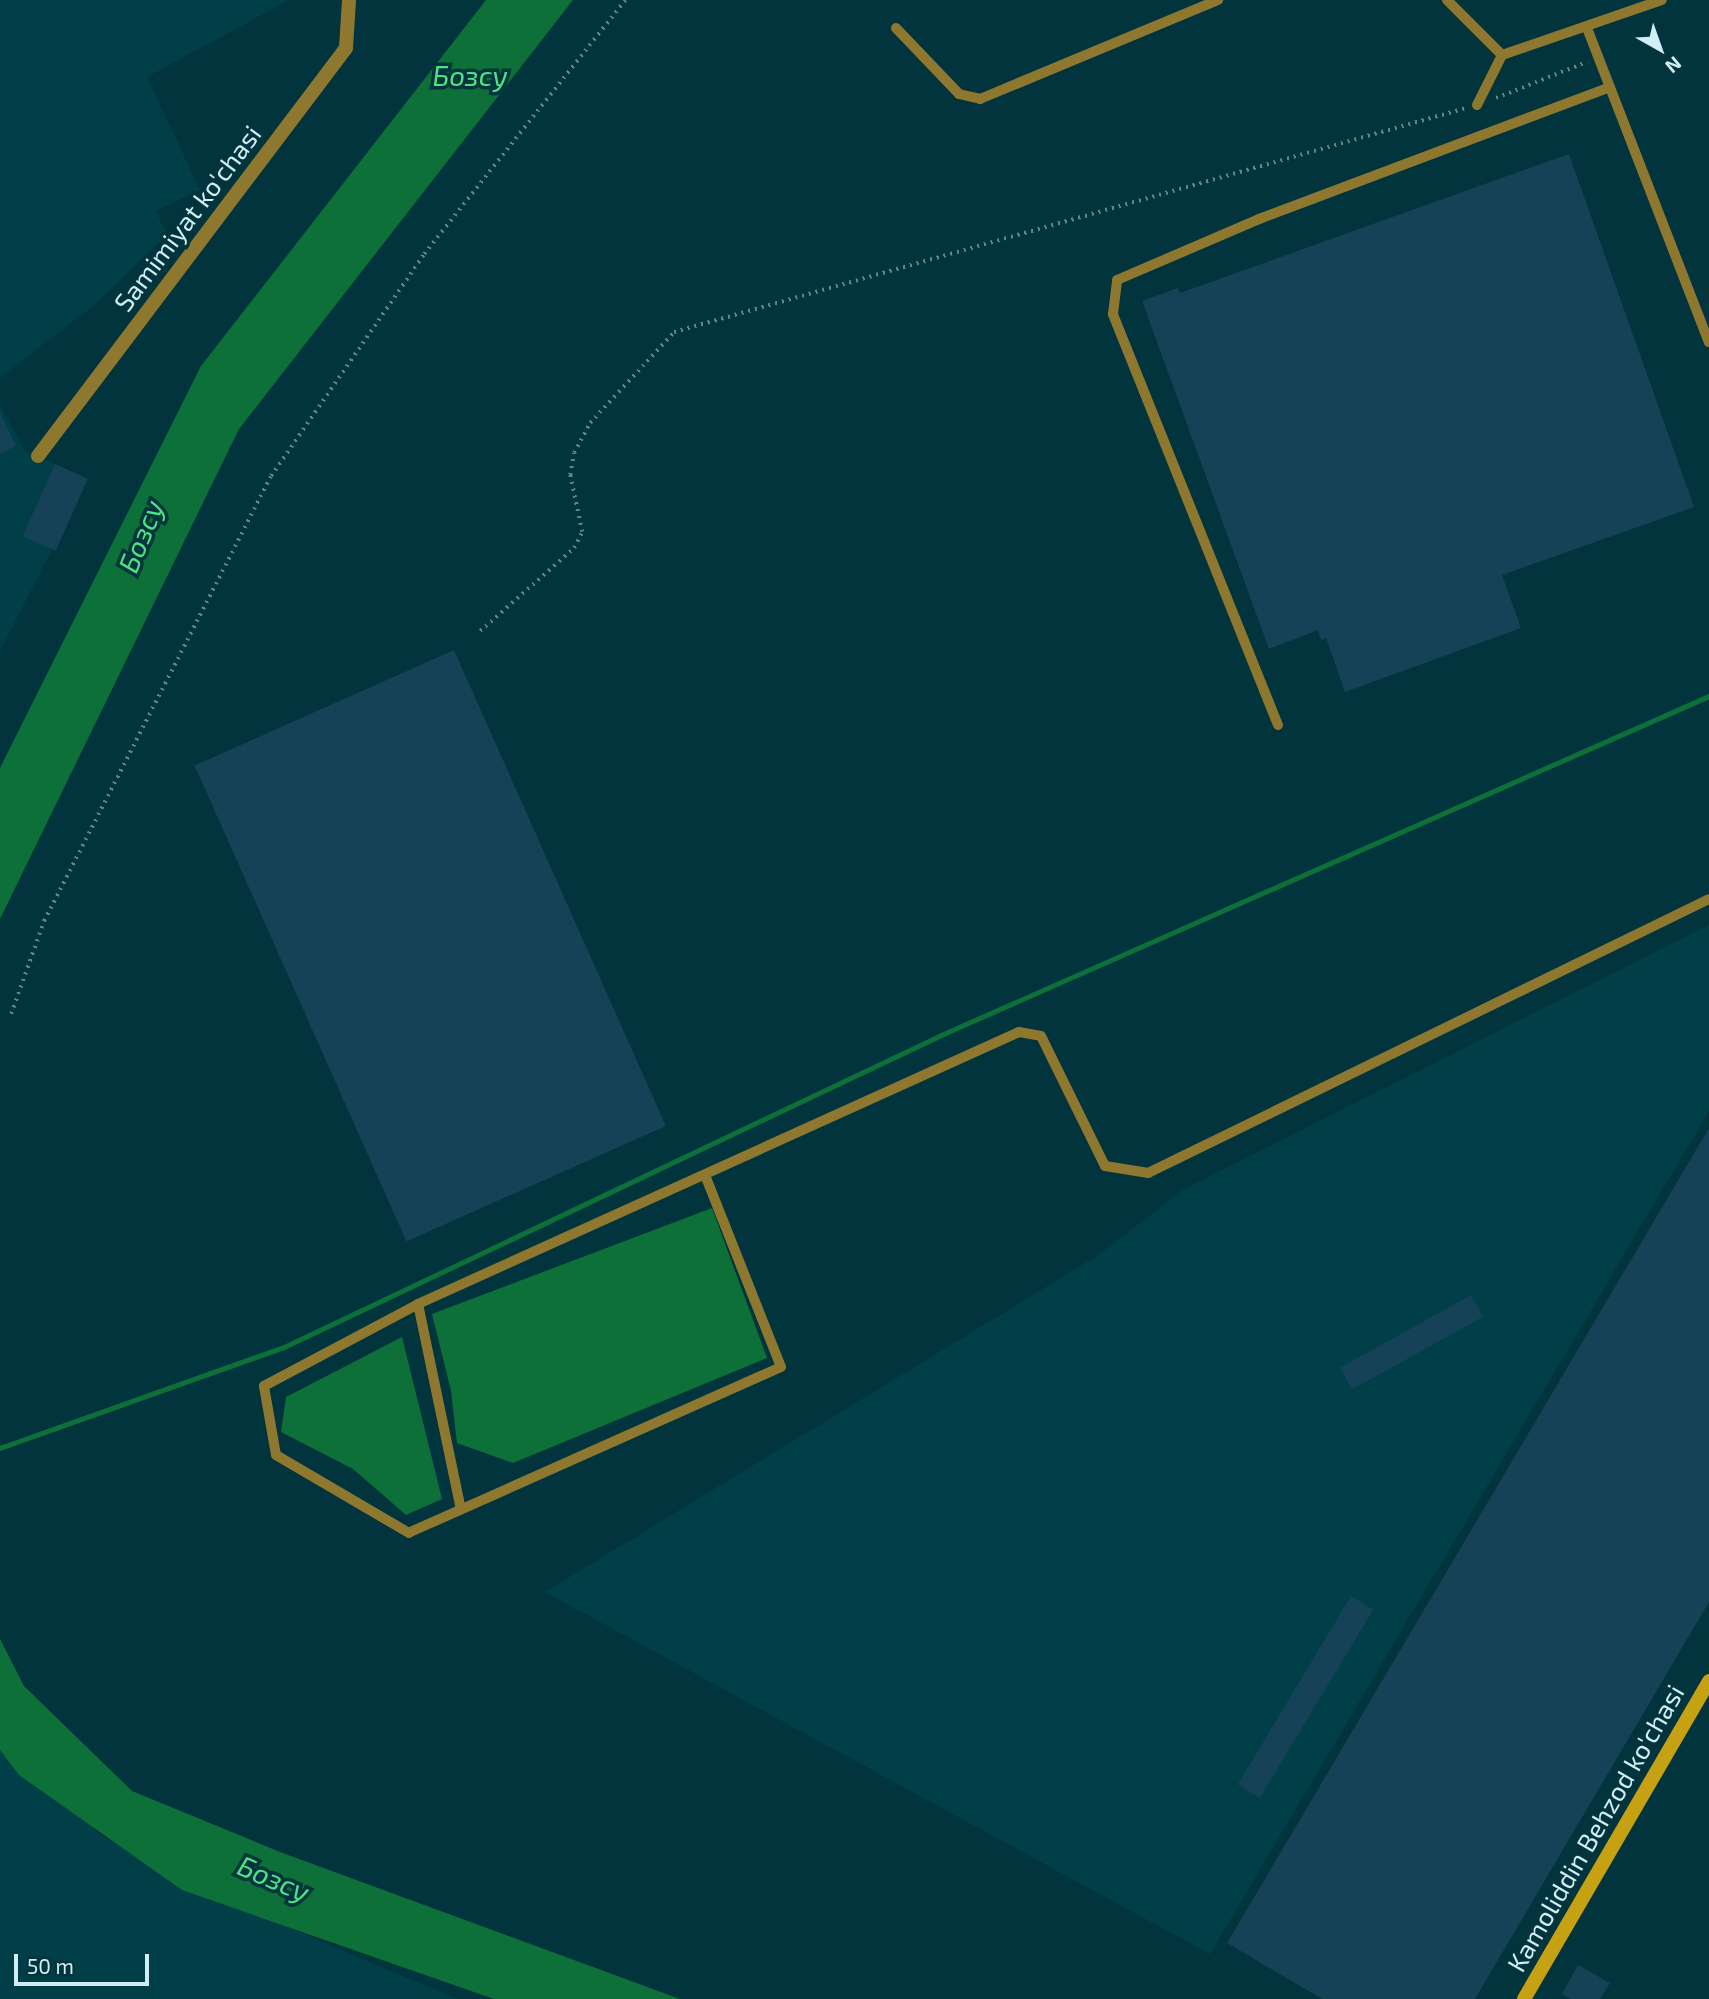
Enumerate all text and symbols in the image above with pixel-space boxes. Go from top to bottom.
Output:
north arrow [1625,14,1695,84]
text: N [1661,52,1686,79]
water label: Бозсу [432,58,508,92]
street label: Samimiyat ko'chasi [107,119,267,317]
water label: Бозсу [110,495,170,577]
street label: Kamoliddin Behzod ko'chasi [1500,1679,1690,1977]
water label: Бозсу [233,1848,315,1908]
scale bar [18,1940,152,1984]
text: 50 m [27,1953,74,1978]

